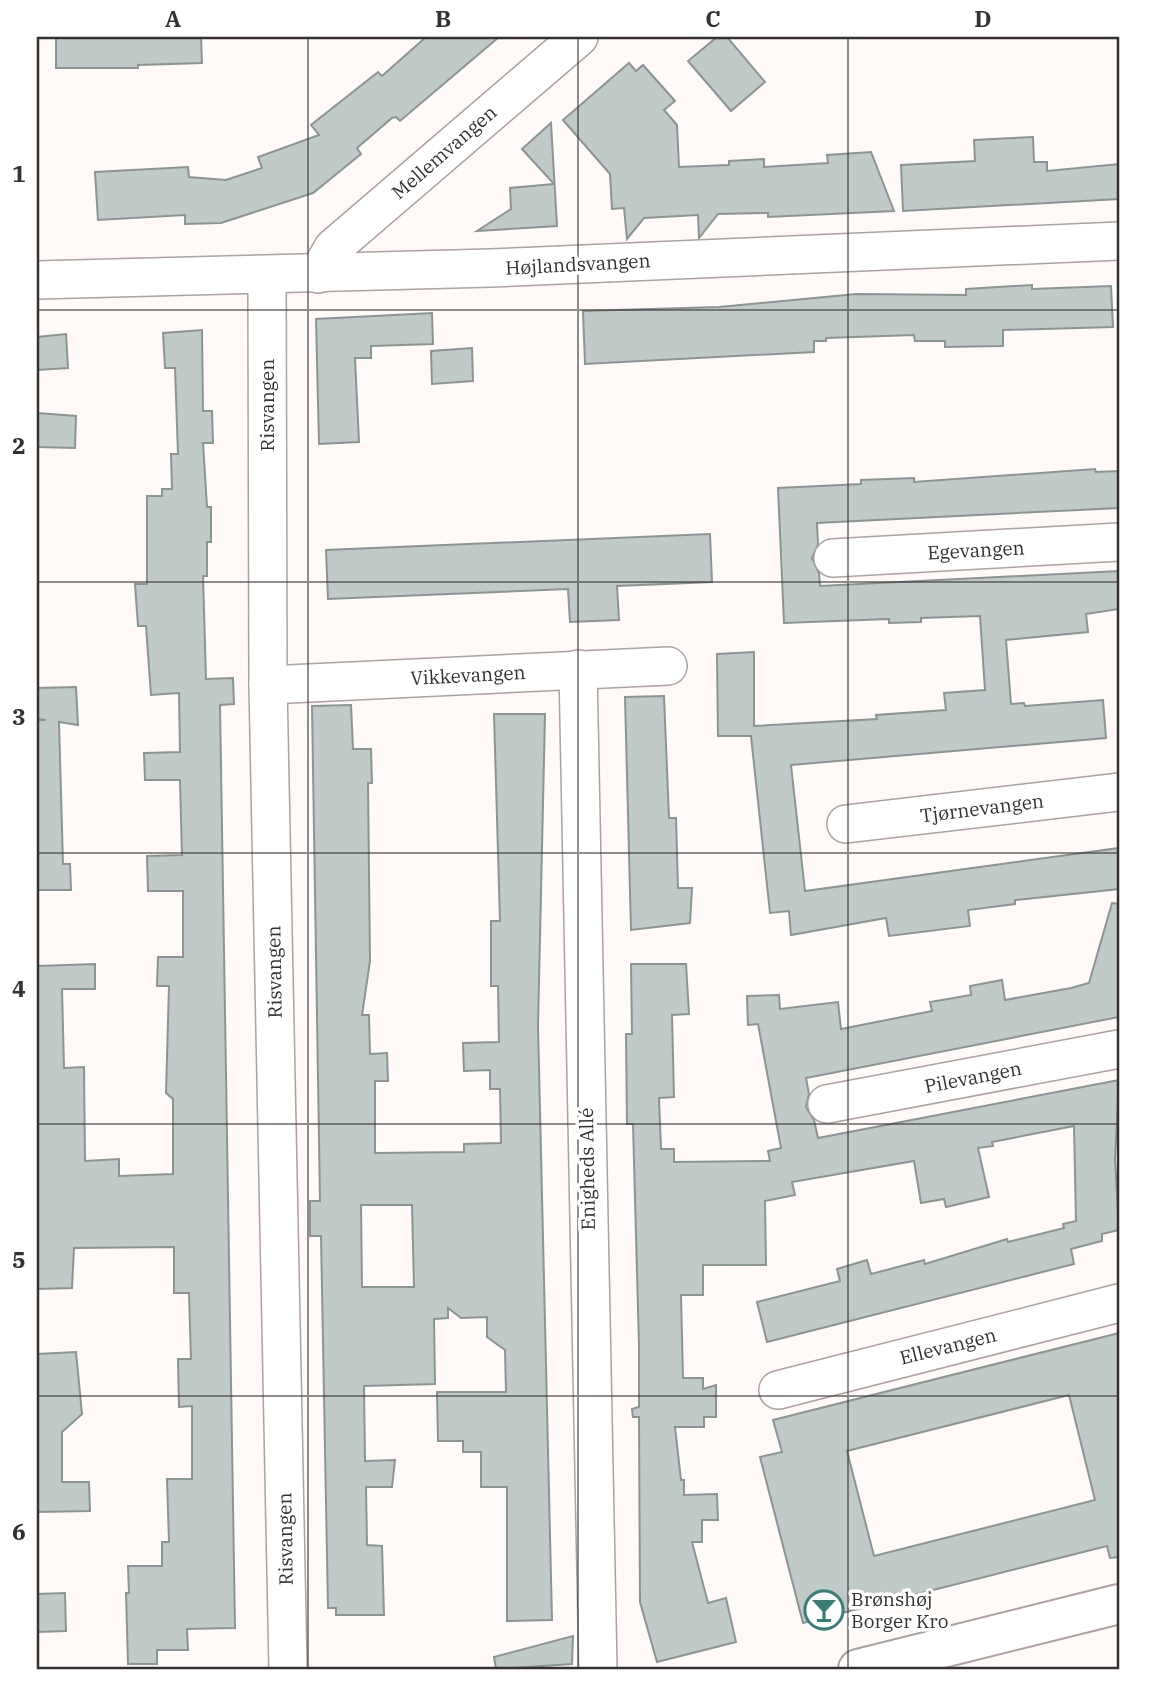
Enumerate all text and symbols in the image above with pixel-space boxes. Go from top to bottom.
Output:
text: A [165,3,181,33]
text: B [435,3,451,33]
text: C [705,3,721,33]
text: D [974,3,992,33]
street label: Mellemvangen [387,100,501,204]
text: 1 [12,158,26,188]
street label: Højlandsvangen [505,248,651,280]
street label: Risvangen [255,359,279,451]
text: 2 [12,430,26,460]
street label: Egevangen [927,535,1025,565]
street label: Vikkevangen [410,660,526,690]
text: 3 [12,701,26,731]
street label: Tjørnevangen [919,788,1045,828]
street label: Risvangen [261,925,287,1019]
text: 4 [12,973,26,1003]
street label: Pilevangen [922,1056,1024,1098]
street label: Enigheds Allé [574,1108,600,1230]
text: 5 [12,1244,26,1274]
street label: Ellevangen [897,1322,999,1370]
street label: Risvangen [272,1492,298,1586]
text: 6 [12,1516,26,1546]
place label: Brønshøj Borger Kro [851,1587,948,1633]
bar icon: Brønshøj Borger Kro [803,1589,845,1631]

